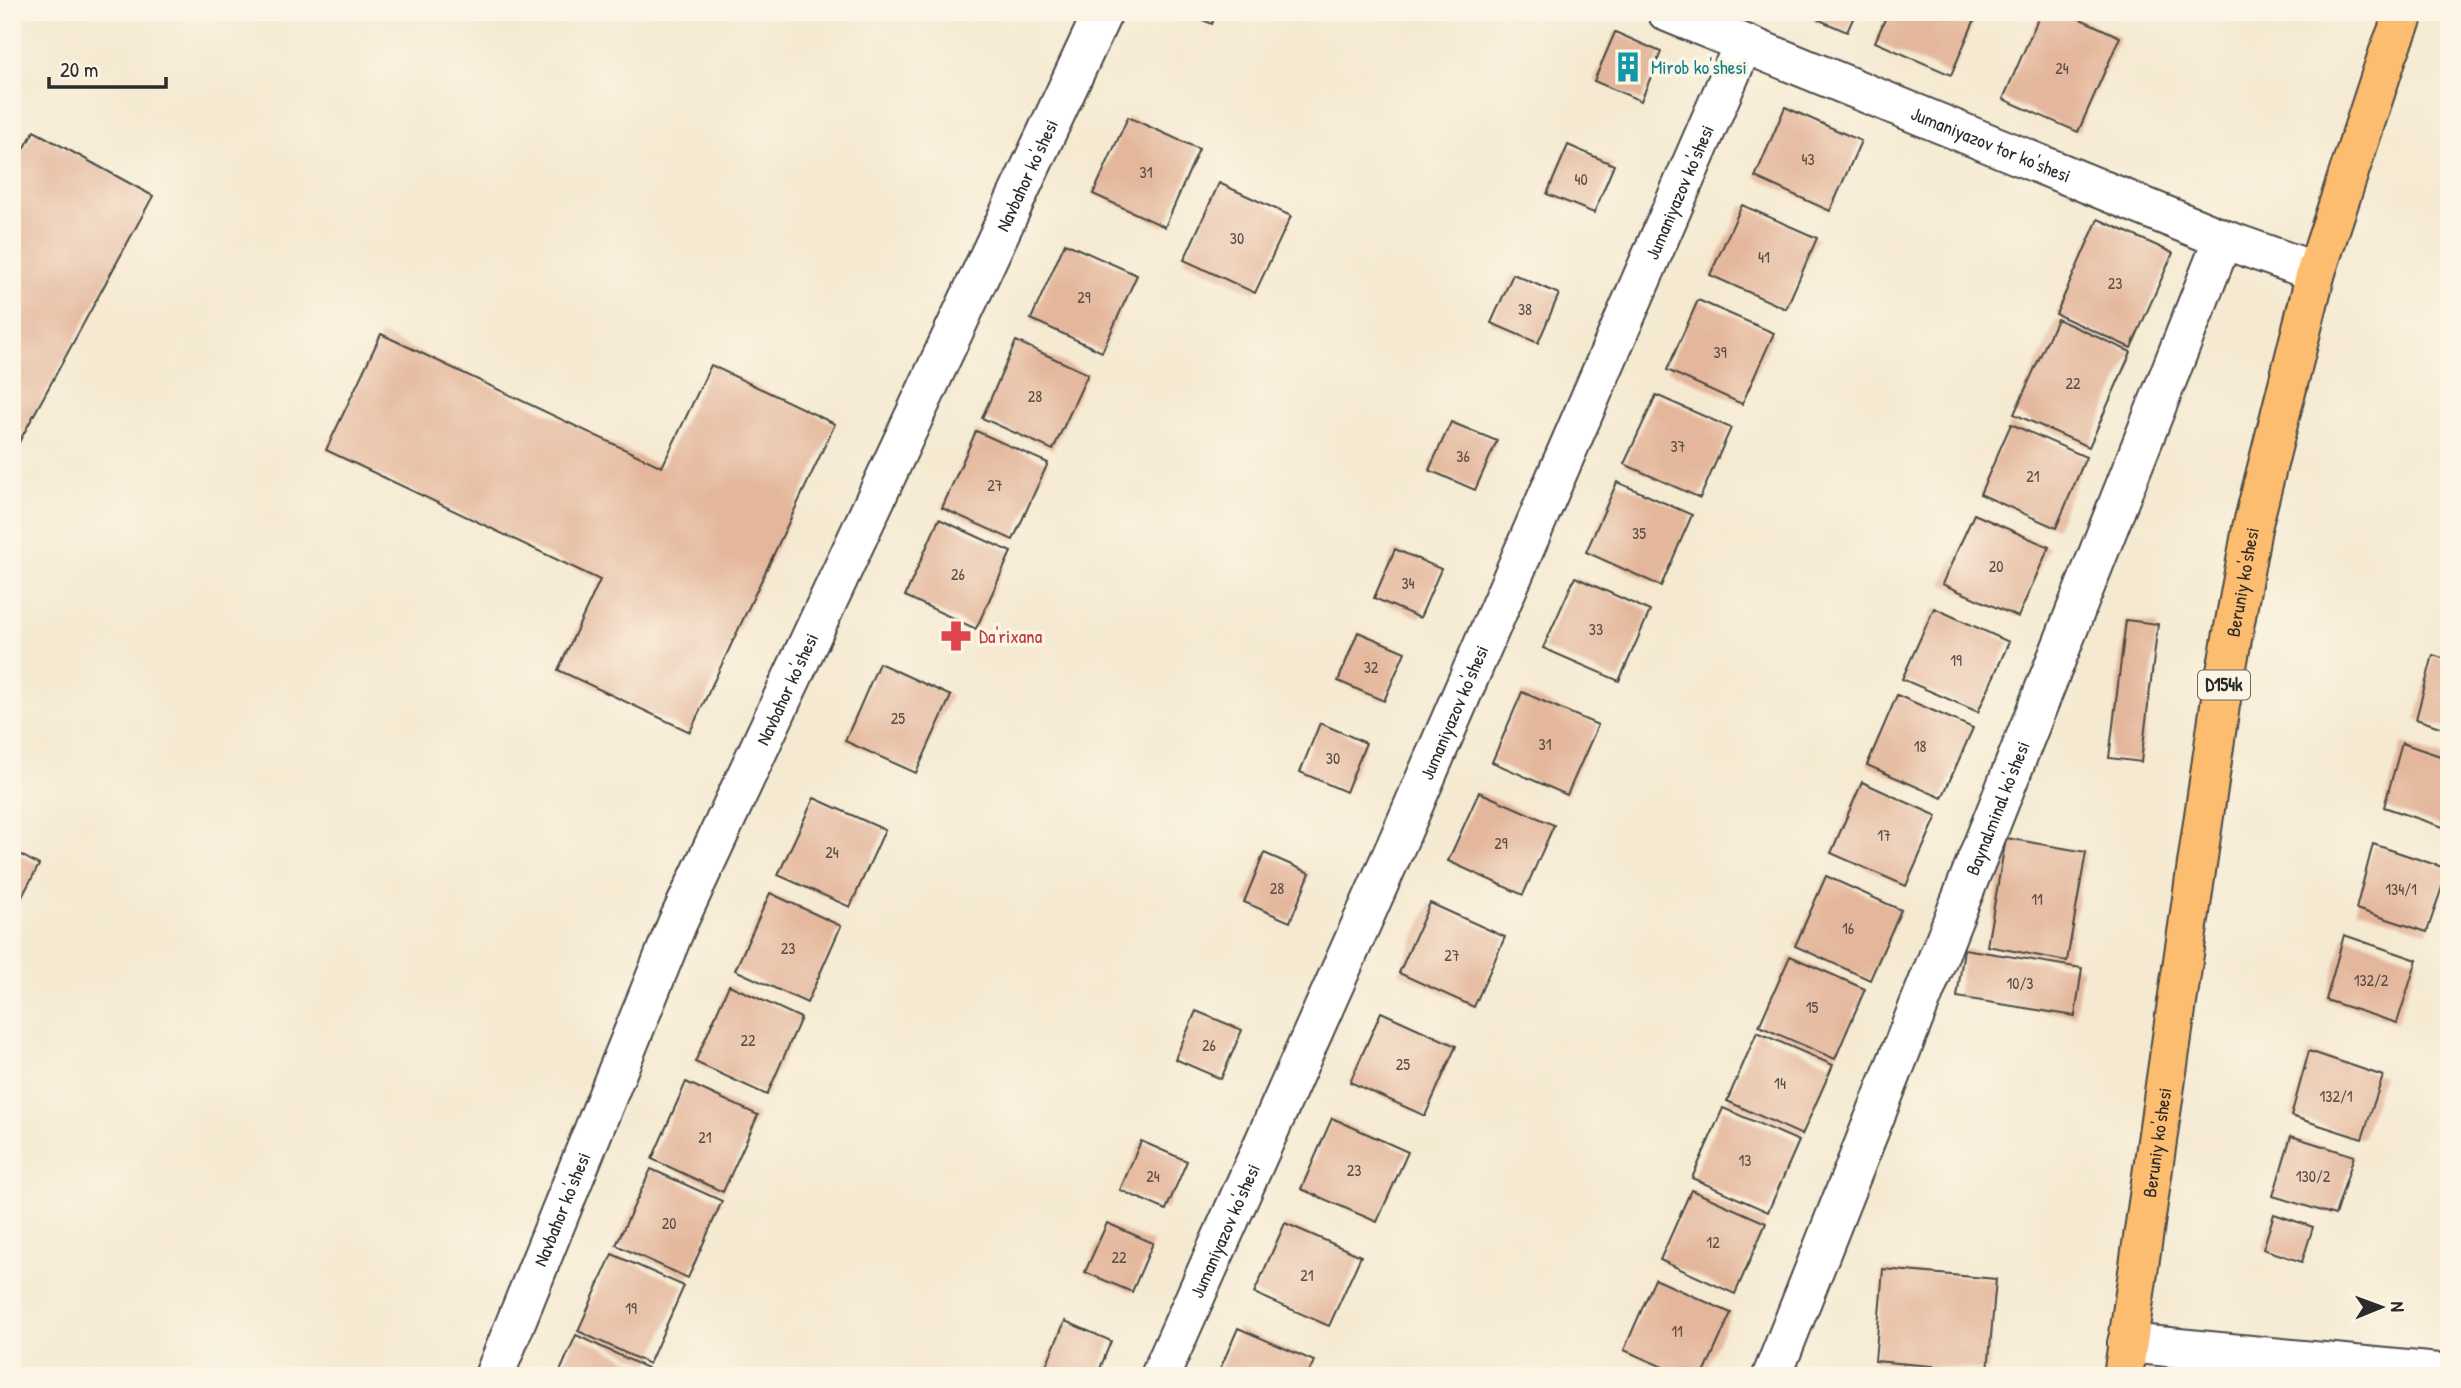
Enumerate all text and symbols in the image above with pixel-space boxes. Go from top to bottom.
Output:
scale bar [49,46,166,90]
building icon: Mirob ko'shesi [1611,50,1645,84]
place label: Mirob ko'shesi [1651,54,1747,80]
text: 20 m [60,55,98,84]
house number: 24 [2055,57,2069,79]
street label: Jumaniyazov tor ko'shesi [1907,100,2075,189]
street label: Navbahor ko'shesi [989,115,1064,236]
street label: Jumaniyazov ko'shesi [1639,121,1720,263]
house number: 43 [1801,148,1815,170]
house number: 31 [1140,161,1153,183]
house number: 40 [1574,168,1588,190]
house number: 30 [1230,227,1244,249]
house number: 41 [1758,246,1770,268]
house number: 23 [2108,272,2122,294]
house number: 29 [1077,286,1091,308]
house number: 38 [1518,298,1532,320]
house number: 39 [1713,341,1727,363]
house number: 22 [2066,372,2081,394]
house number: 28 [1028,385,1042,407]
house number: 37 [1670,435,1686,457]
house number: 36 [1456,445,1470,467]
house number: 21 [2026,465,2040,487]
house number: 27 [987,474,1003,496]
house number: 35 [1632,522,1646,544]
street label: Beruniy ko'shesi [2220,525,2265,639]
house number: 20 [1989,555,2003,577]
house number: 26 [951,563,965,585]
house number: 34 [1401,572,1415,594]
house number: 33 [1589,618,1603,640]
pharmacy icon: Da'rixana [939,619,973,653]
place label: Da'rixana [979,623,1043,649]
street label: Navbahor ko'shesi [749,629,824,749]
street label: Jumaniyazov ko'shesi [1413,641,1495,784]
house number: 19 [1950,649,1962,671]
house number: 32 [1364,656,1379,678]
road number: D154k [2198,670,2250,700]
house number: 25 [891,707,905,729]
house number: 31 [1539,733,1552,755]
house number: 18 [1914,735,1926,757]
street label: Baynalminal ko'shesi [1959,737,2036,879]
house number: 30 [1326,747,1340,769]
house number: 17 [1877,824,1891,846]
house number: 29 [1494,832,1508,854]
house number: 24 [825,841,839,863]
house number: 28 [1270,877,1284,899]
house number: 134/1 [2385,878,2417,900]
house number: 11 [2031,888,2043,910]
house number: 16 [1842,917,1854,939]
house number: 23 [781,937,795,959]
house number: 27 [1444,944,1460,966]
house number: 132/2 [2354,969,2389,991]
house number: 10/3 [2007,972,2033,994]
house number: 15 [1806,996,1819,1018]
house number: 22 [741,1029,756,1051]
house number: 26 [1202,1034,1216,1056]
house number: 25 [1396,1053,1410,1075]
house number: 14 [1774,1072,1786,1094]
house number: 132/1 [2319,1085,2353,1107]
street label: Beruniy ko'shesi [2136,1086,2178,1199]
house number: 21 [698,1126,712,1148]
street label: Navbahor ko'shesi [527,1148,596,1270]
house number: 13 [1739,1149,1751,1171]
house number: 23 [1347,1159,1361,1181]
street label: Jumaniyazov ko'shesi [1183,1160,1266,1302]
house number: 24 [1146,1165,1160,1187]
house number: 130/2 [2296,1165,2331,1187]
house number: 20 [662,1212,676,1234]
house number: 12 [1706,1231,1720,1253]
house number: 22 [1112,1246,1127,1268]
house number: 21 [1300,1264,1314,1286]
north arrow [2346,1272,2416,1342]
house number: 19 [625,1297,637,1319]
text: N [2385,1301,2411,1312]
house number: 11 [1671,1320,1683,1342]

